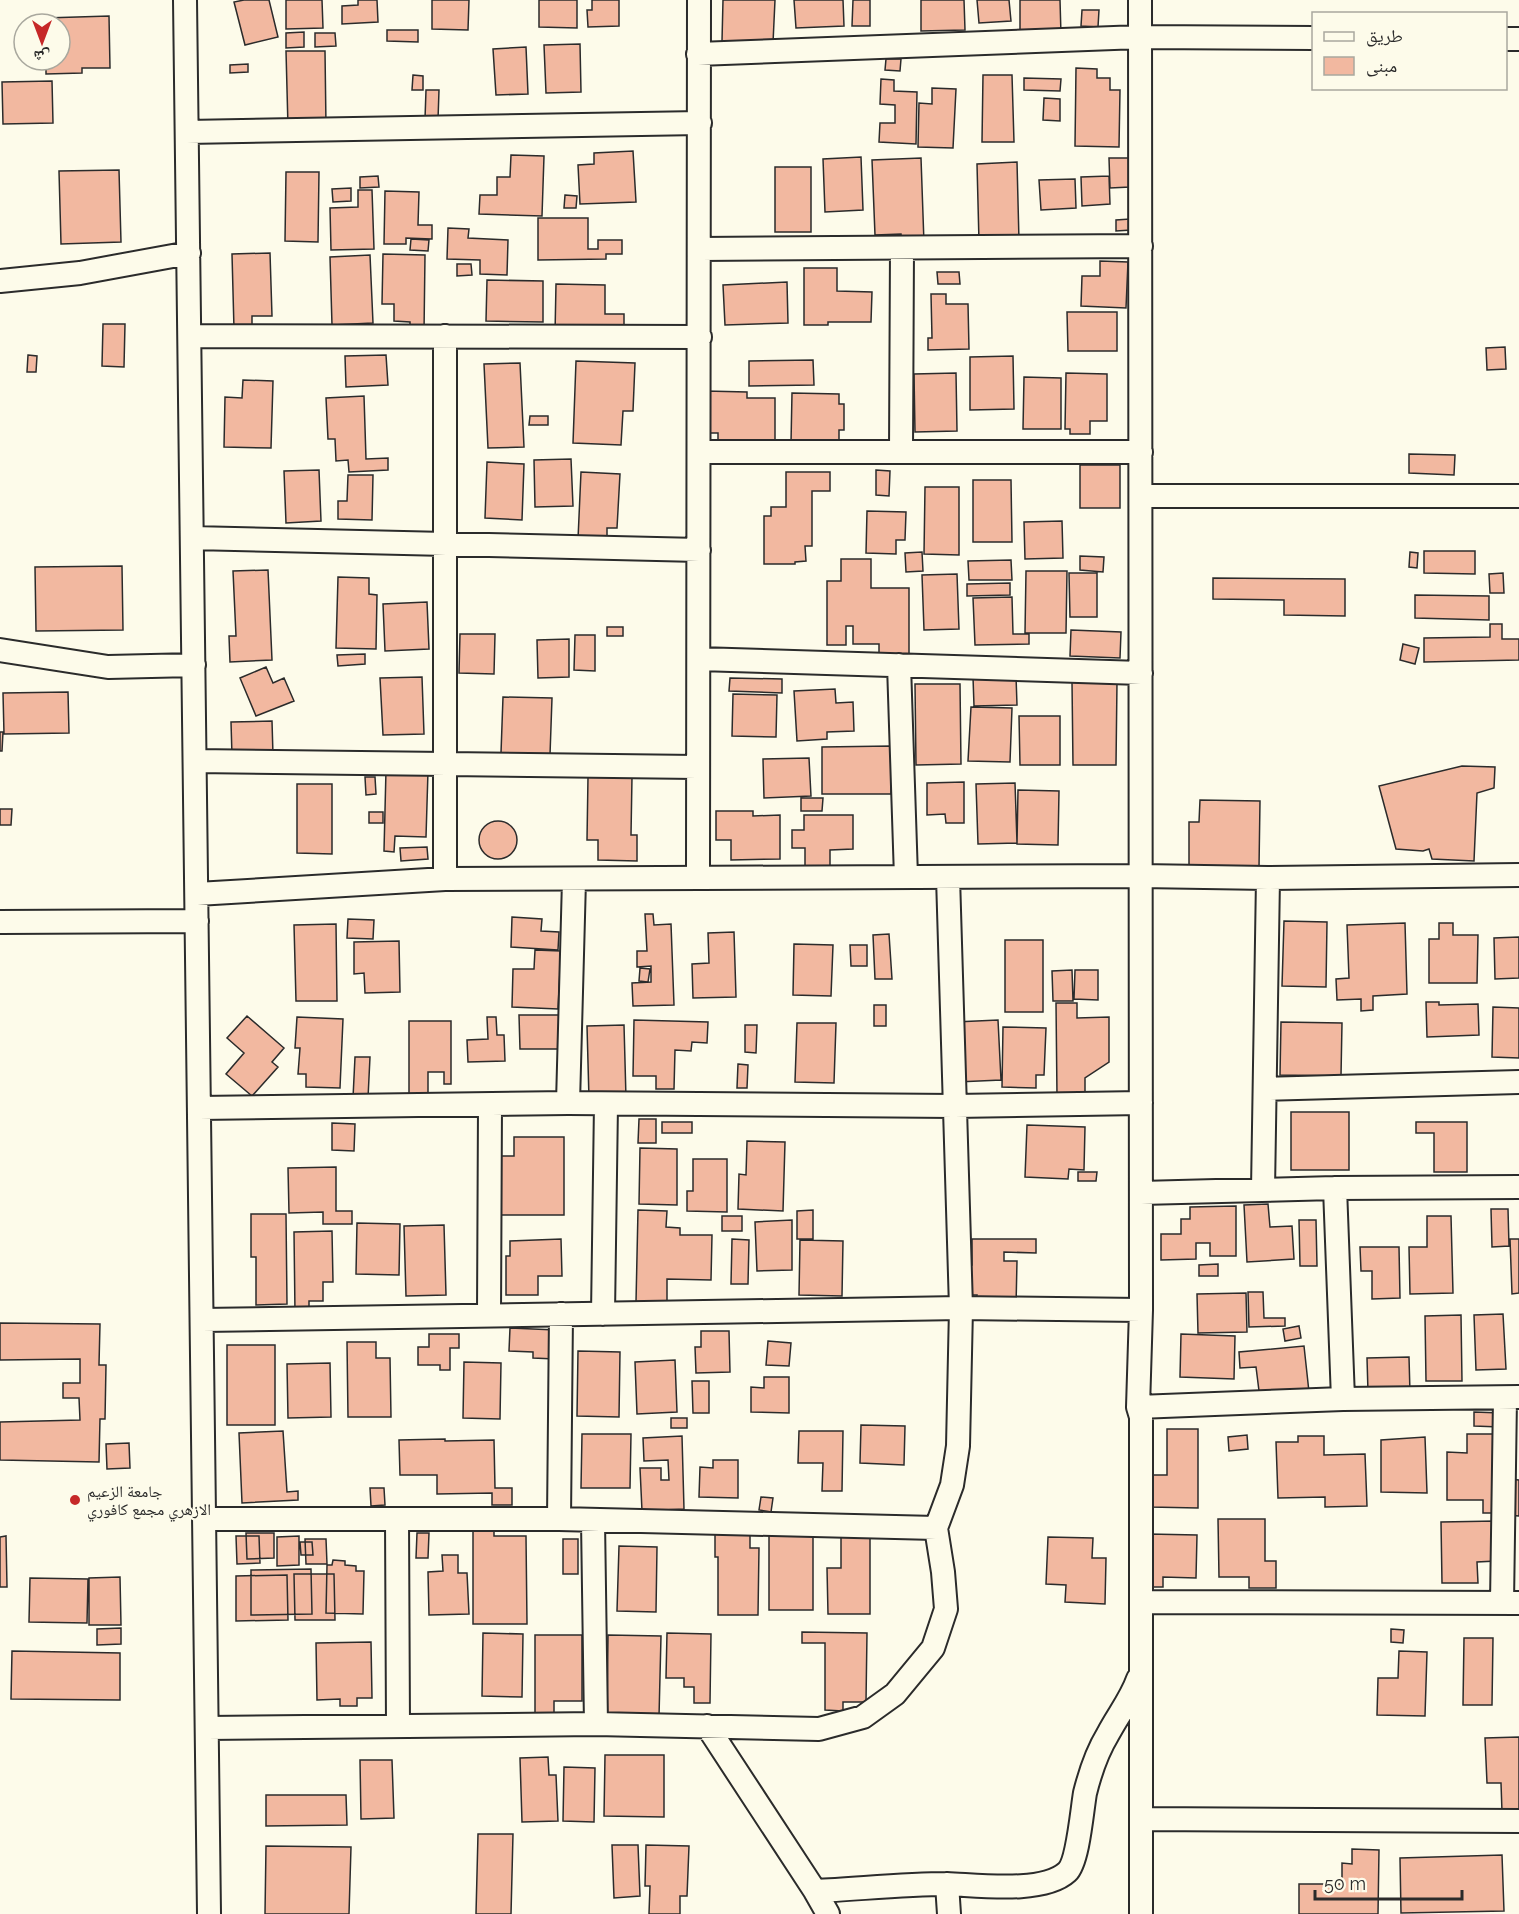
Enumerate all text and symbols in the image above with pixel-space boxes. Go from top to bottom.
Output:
north arrow [12,12,72,72]
legend [1312,12,1507,90]
text: طريق [1366,25,1403,47]
text: ش [33,47,50,66]
text: مبنى [1366,55,1397,77]
place label: جامعة الزعيم الازهري مجمع كافوري [87,1482,211,1522]
marker: جامعة الزعيم الازهري مجمع كافوري [68,1493,82,1507]
scale bar [1315,1863,1462,1901]
text: 50 m [1324,1873,1366,1894]

